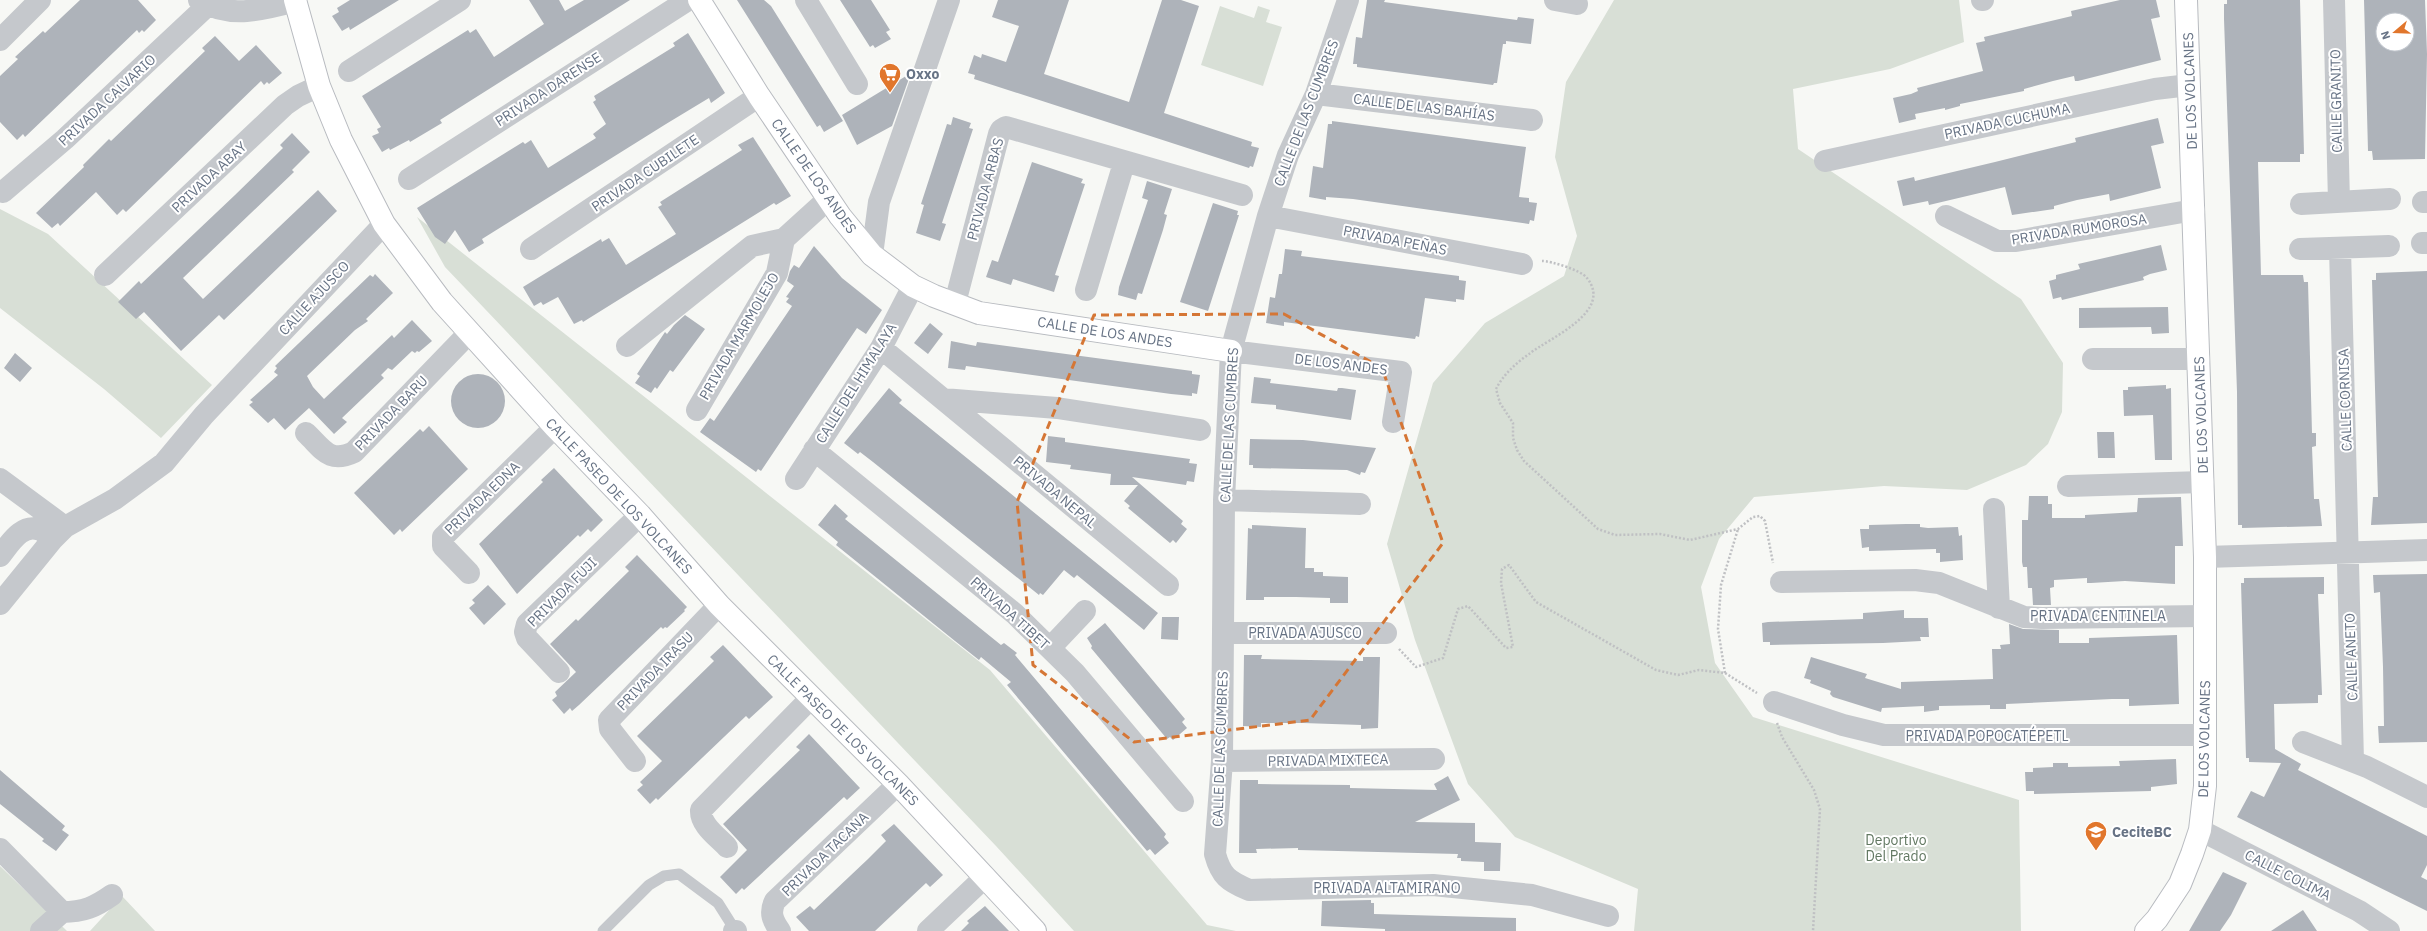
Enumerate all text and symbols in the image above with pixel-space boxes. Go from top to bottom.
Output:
north arrow [2375,12,2415,52]
text: N [2378,29,2393,41]
street label: DE LOS VOLCANES [2179,32,2201,150]
street label: CALLE DE LAS CUMBRES [1270,37,1342,189]
street label: PRIVADA DARENSE [492,48,604,130]
street label: CALLE GRANITO [2326,49,2346,153]
street label: PRIVADA CALVARIO [55,50,160,150]
supermarket icon: Oxxo [877,61,903,94]
place label: Oxxo [906,65,939,83]
street label: CALLE DE LAS BAHÍAS [1352,88,1496,125]
street label: PRIVADA CUCHUMA [1942,99,2072,143]
street label: CALLE DE LOS ANDES [767,115,861,237]
street label: PRIVADA CUBILETE [588,130,702,216]
street label: PRIVADA ARBAS [963,136,1007,242]
street label: PRIVADA ABAY [168,137,251,216]
street label: PRIVADA RUMOROSA [2010,209,2148,249]
street label: PRIVADA PEÑAS [1342,221,1448,259]
street label: CALLE AJUSCO [275,257,353,339]
street label: PRIVADA MARMOLEJO [695,269,783,403]
street label: CALLE DE LOS ANDES [1036,312,1174,352]
street label: CALLE DEL HIMALAYA [812,319,900,447]
street label: CALLE DE LAS CUMBRES [1216,347,1242,503]
street label: CALLE CORNISA [2334,348,2356,452]
street label: DE LOS ANDES [1294,349,1388,379]
street label: DE LOS VOLCANES [2190,356,2212,474]
street label: PRIVADA BARU [351,372,431,454]
street label: CALLE PASEO DE LOS VOLCANES [542,414,696,578]
street label: PRIVADA NEPAL [1010,452,1100,532]
street label: PRIVADA EDNA [441,458,523,538]
street label: PRIVADA FUJI [523,553,601,631]
street label: PRIVADA TIBET [967,573,1053,653]
street label: PRIVADA CENTINELA [2030,607,2166,625]
street label: CALLE ANETO [2340,613,2362,701]
street label: PRIVADA AJUSCO [1248,624,1362,642]
street label: PRIVADA IRASU [613,628,697,714]
street label: CALLE PASEO DE LOS VOLCANES [763,650,923,810]
street label: CALLE DE LAS CUMBRES [1208,671,1232,827]
street label: DE LOS VOLCANES [2194,680,2214,798]
street label: PRIVADA POPOCATÉPETL [1906,726,2068,745]
street label: PRIVADA MIXTECA [1267,750,1389,770]
street label: PRIVADA TACANA [778,808,872,900]
school or university icon: CeciteBC [2083,819,2109,852]
place label: CeciteBC [2112,823,2172,841]
park label: Deportivo Del Prado [1865,831,1927,865]
street label: CALLE COLIMA [2242,846,2334,904]
street label: PRIVADA ALTAMIRANO [1313,879,1461,897]

